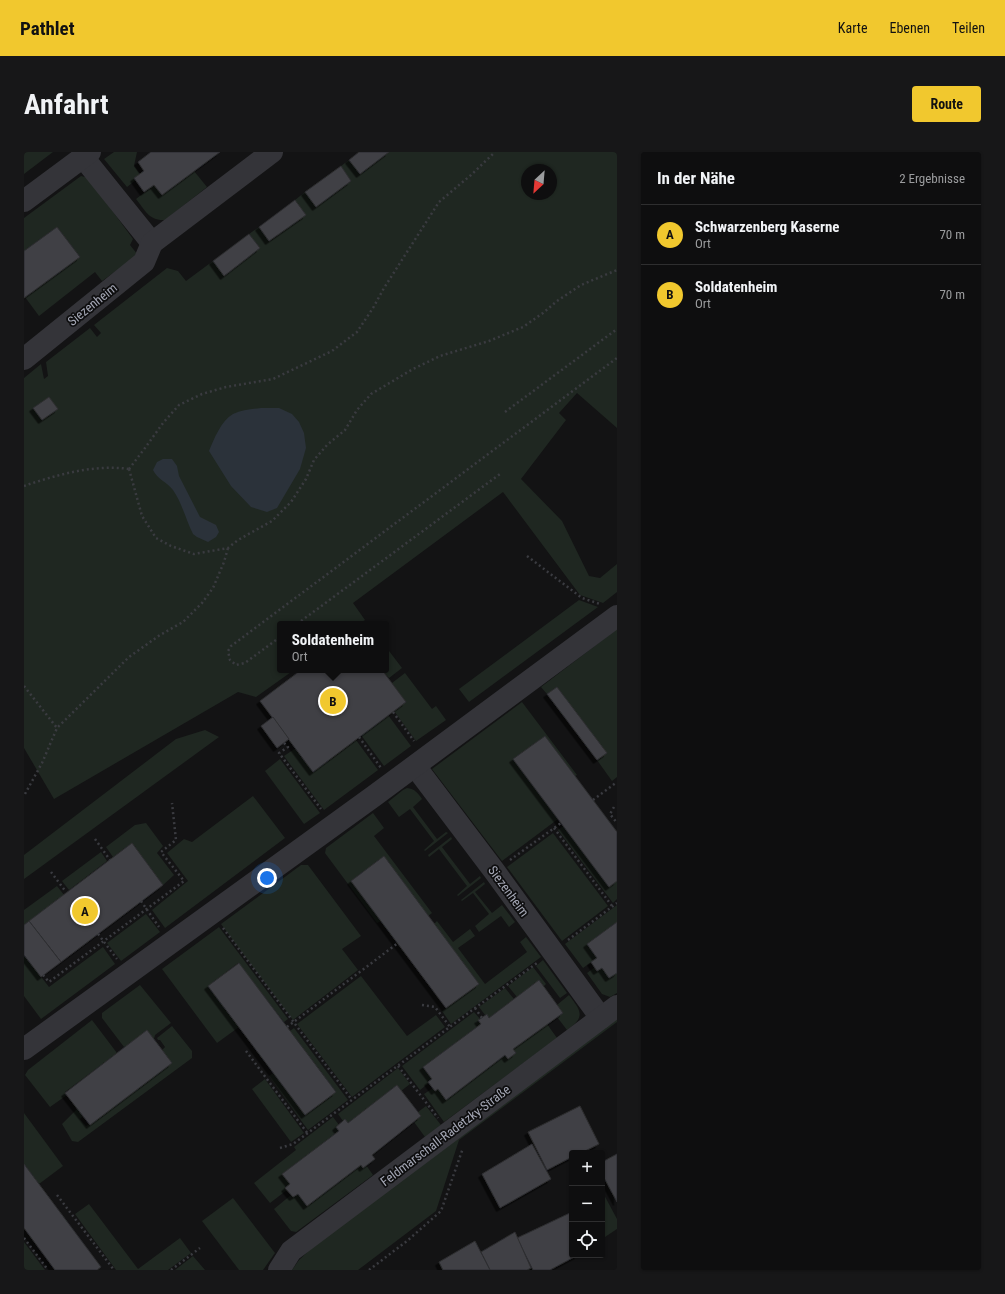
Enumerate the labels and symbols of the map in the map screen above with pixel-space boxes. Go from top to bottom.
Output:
north arrow [521,164,557,200]
street label: Siezenheim [65,280,120,329]
pin: B [320,686,346,716]
street label: Siezenheim [485,863,532,920]
your location [257,868,277,888]
pin: A [72,896,98,926]
street label: Feldmarschall-Radetzky-Straße [378,1082,513,1189]

